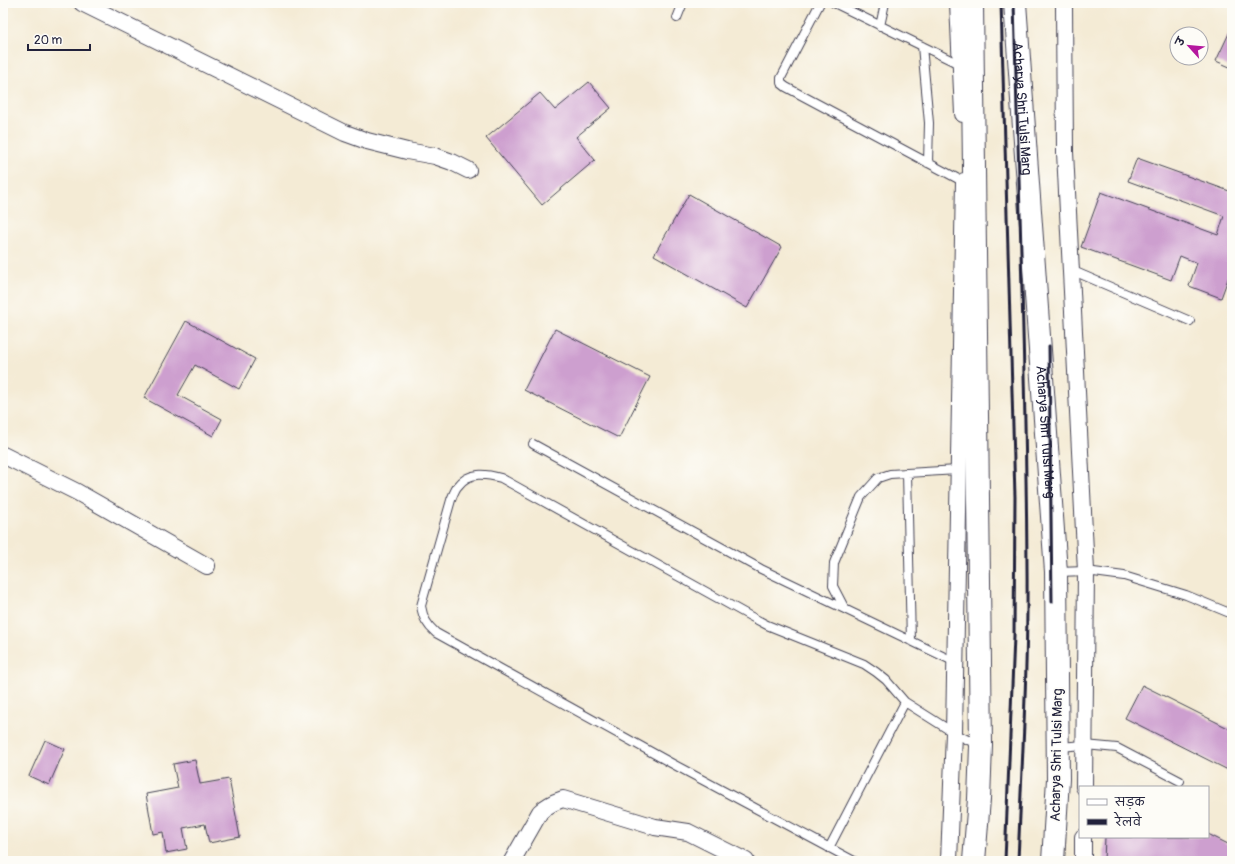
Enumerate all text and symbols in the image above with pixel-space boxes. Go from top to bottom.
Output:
scale bar [28,26,90,52]
north arrow [1169,26,1209,66]
text: 20 m [34,33,63,48]
text: उ [1173,34,1189,49]
street label: Acharya Shri Tulsi Marg [1009,42,1035,176]
street label: Acharya Shri Tulsi Marg [1032,365,1059,499]
street label: Acharya Shri Tulsi Marg [1047,688,1066,822]
legend [1079,786,1209,838]
text: सड़क [1114,795,1146,810]
text: रेलवे [1113,811,1142,830]

